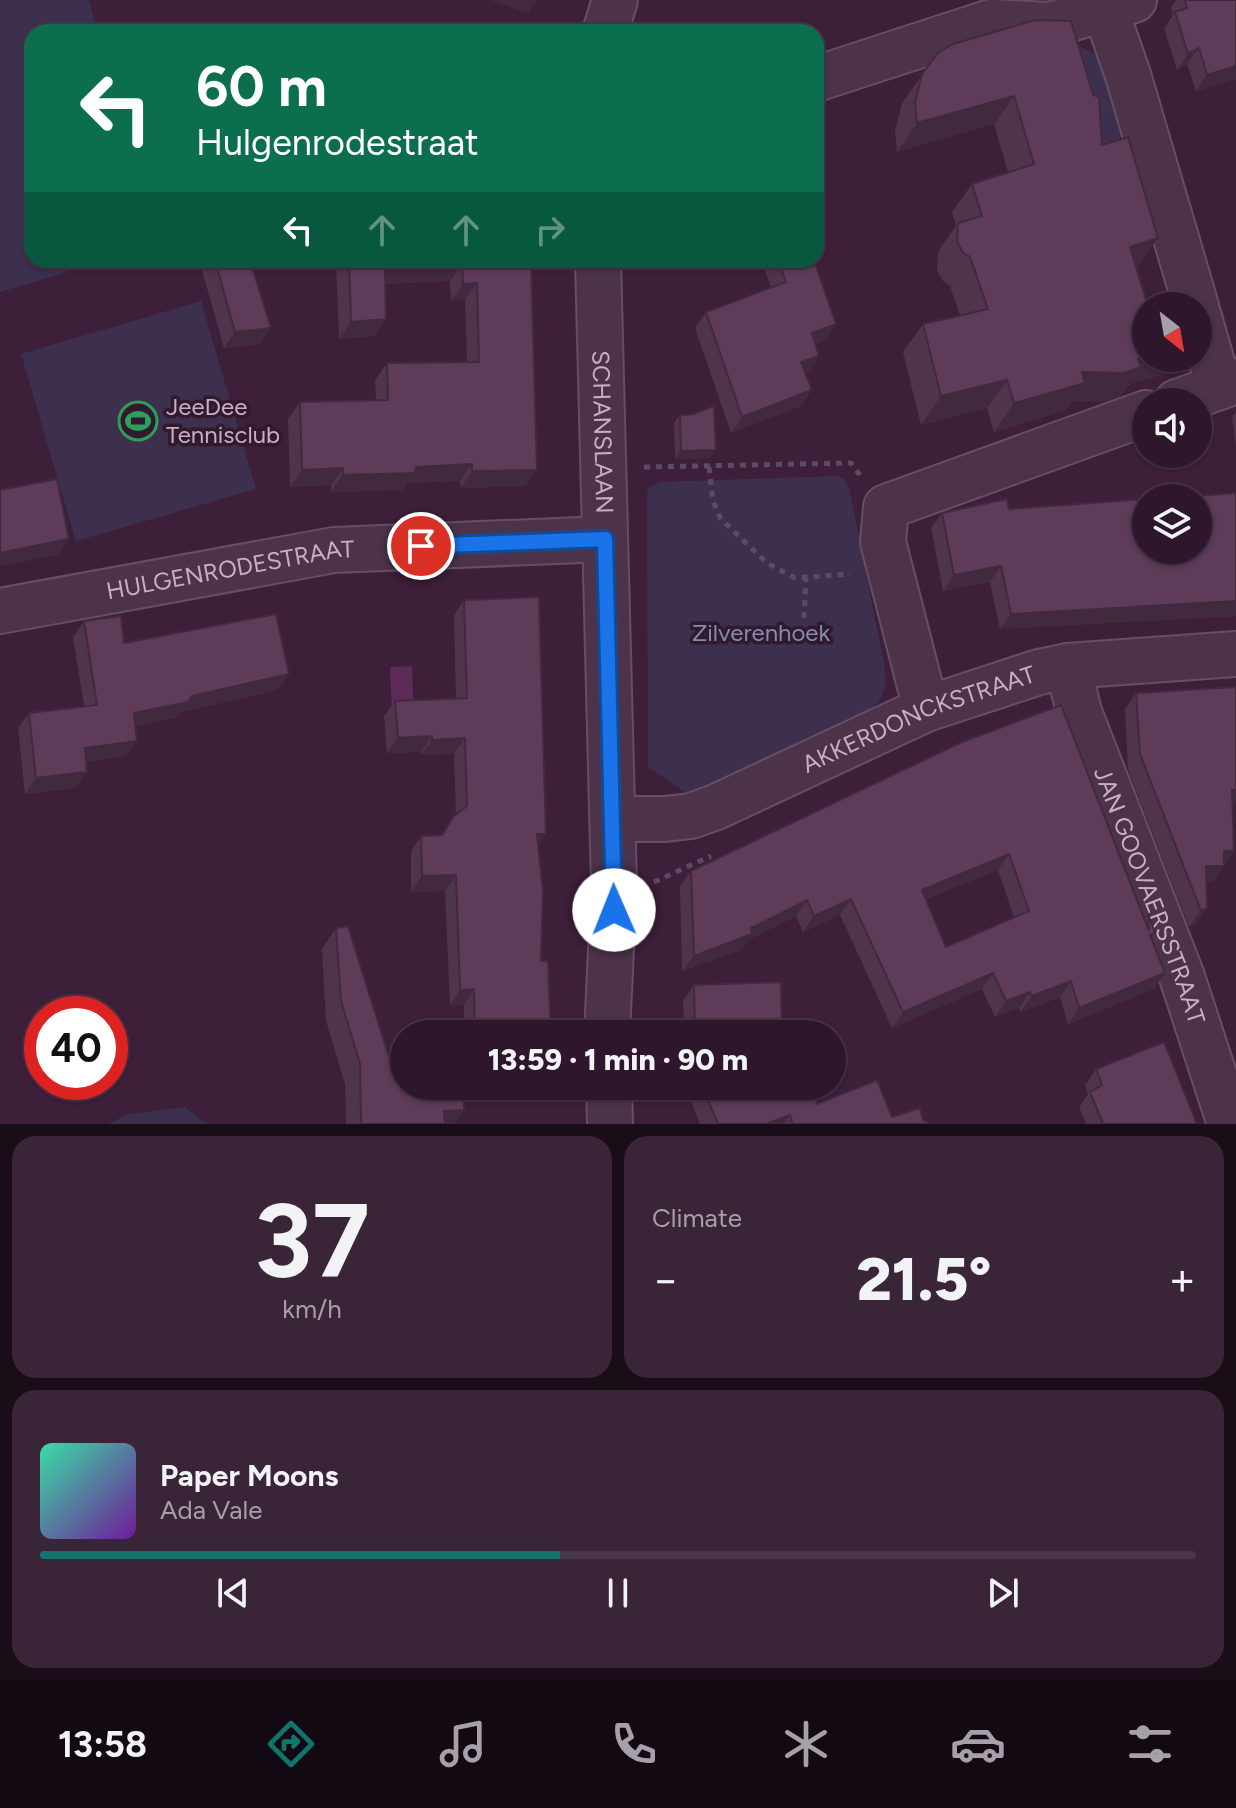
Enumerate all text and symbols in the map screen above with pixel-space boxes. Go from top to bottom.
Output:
text: 60 m [196,53,327,120]
icon: left [64,56,168,160]
text: Hulgenrodestraat [196,121,479,164]
icon: left [276,208,320,252]
icon: ahead [360,208,404,252]
icon: ahead [444,208,488,252]
icon: right [528,208,572,252]
north arrow [1132,292,1212,372]
map controls [1132,292,1212,564]
street label: SCHANSLAAN [586,350,619,514]
button: sound [1132,388,1212,468]
place label: JeeDee Tennisclub [166,392,280,449]
sports icon: JeeDee Tennisclub [117,400,159,442]
button: layers [1132,484,1212,564]
pin [387,512,455,580]
icon: arrive [399,524,443,568]
street label: HULGENRODESTRAAT [104,534,355,605]
park label: Zilverenhoek [692,618,830,647]
street label: AKKERDONCKSTRAAT [797,659,1039,779]
street label: JAN GOOVAERSSTRAAT [1088,763,1211,1028]
position arrow [572,868,656,952]
speed limit sign: 40 [24,996,128,1100]
text: 13:59 · 1 min · 90 m [488,1041,748,1078]
text: 37 [254,1178,370,1303]
text: Climate [652,1202,742,1234]
text: 21.5° [857,1243,991,1315]
text: − [652,1253,679,1306]
text: + [1169,1253,1196,1306]
text: km/h [282,1293,342,1325]
text: Paper Moons [160,1457,339,1494]
text: Ada Vale [160,1494,263,1526]
icon: previous [211,1571,255,1615]
icon: pause [596,1571,640,1615]
icon: next [981,1571,1025,1615]
icon: directions [263,1716,319,1772]
icon: music [435,1716,491,1772]
icon: phone [606,1716,662,1772]
icon: climate [778,1716,834,1772]
icon: car [950,1716,1006,1772]
icon: filters [1122,1716,1178,1772]
text: 13:58 [58,1723,147,1766]

